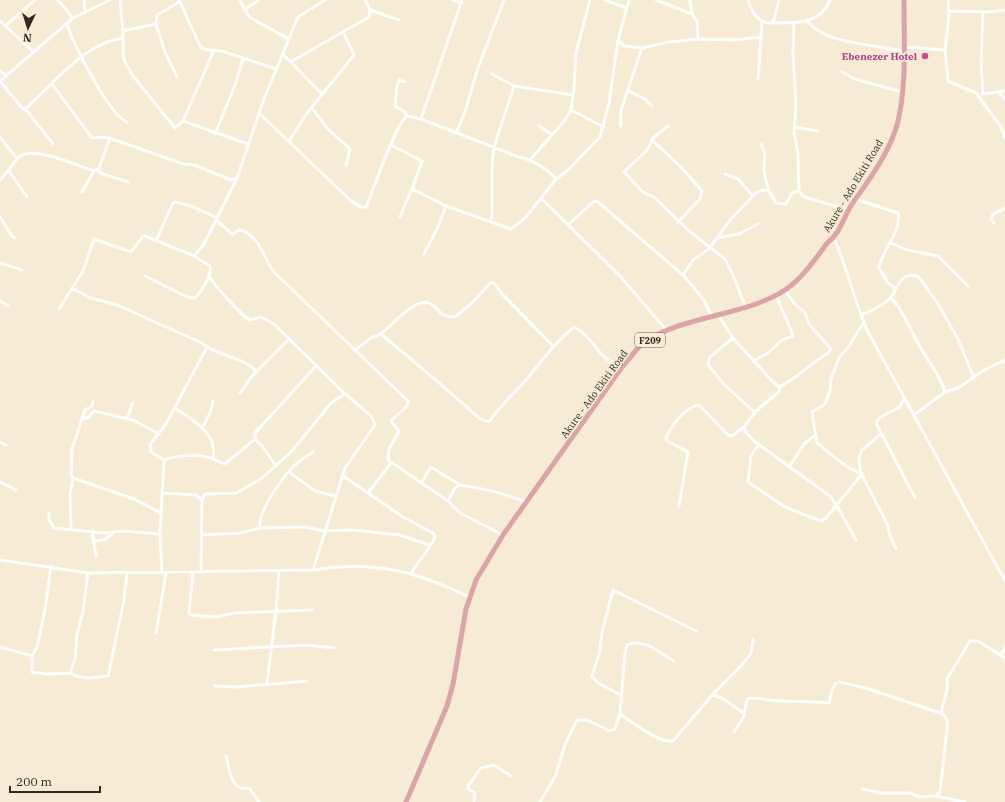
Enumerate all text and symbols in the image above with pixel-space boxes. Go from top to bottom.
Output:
north arrow [8,8,48,48]
text: N [22,31,32,45]
place label: Ebenezer Hotel [842,50,917,63]
marker: Ebenezer Hotel [920,51,930,61]
street label: Akure - Ado Ekiti Road [820,137,886,235]
road number: F209 [635,333,665,347]
street label: Akure - Ado Ekiti Road [558,347,630,441]
scale bar [10,768,100,794]
text: 200 m [16,774,52,789]

